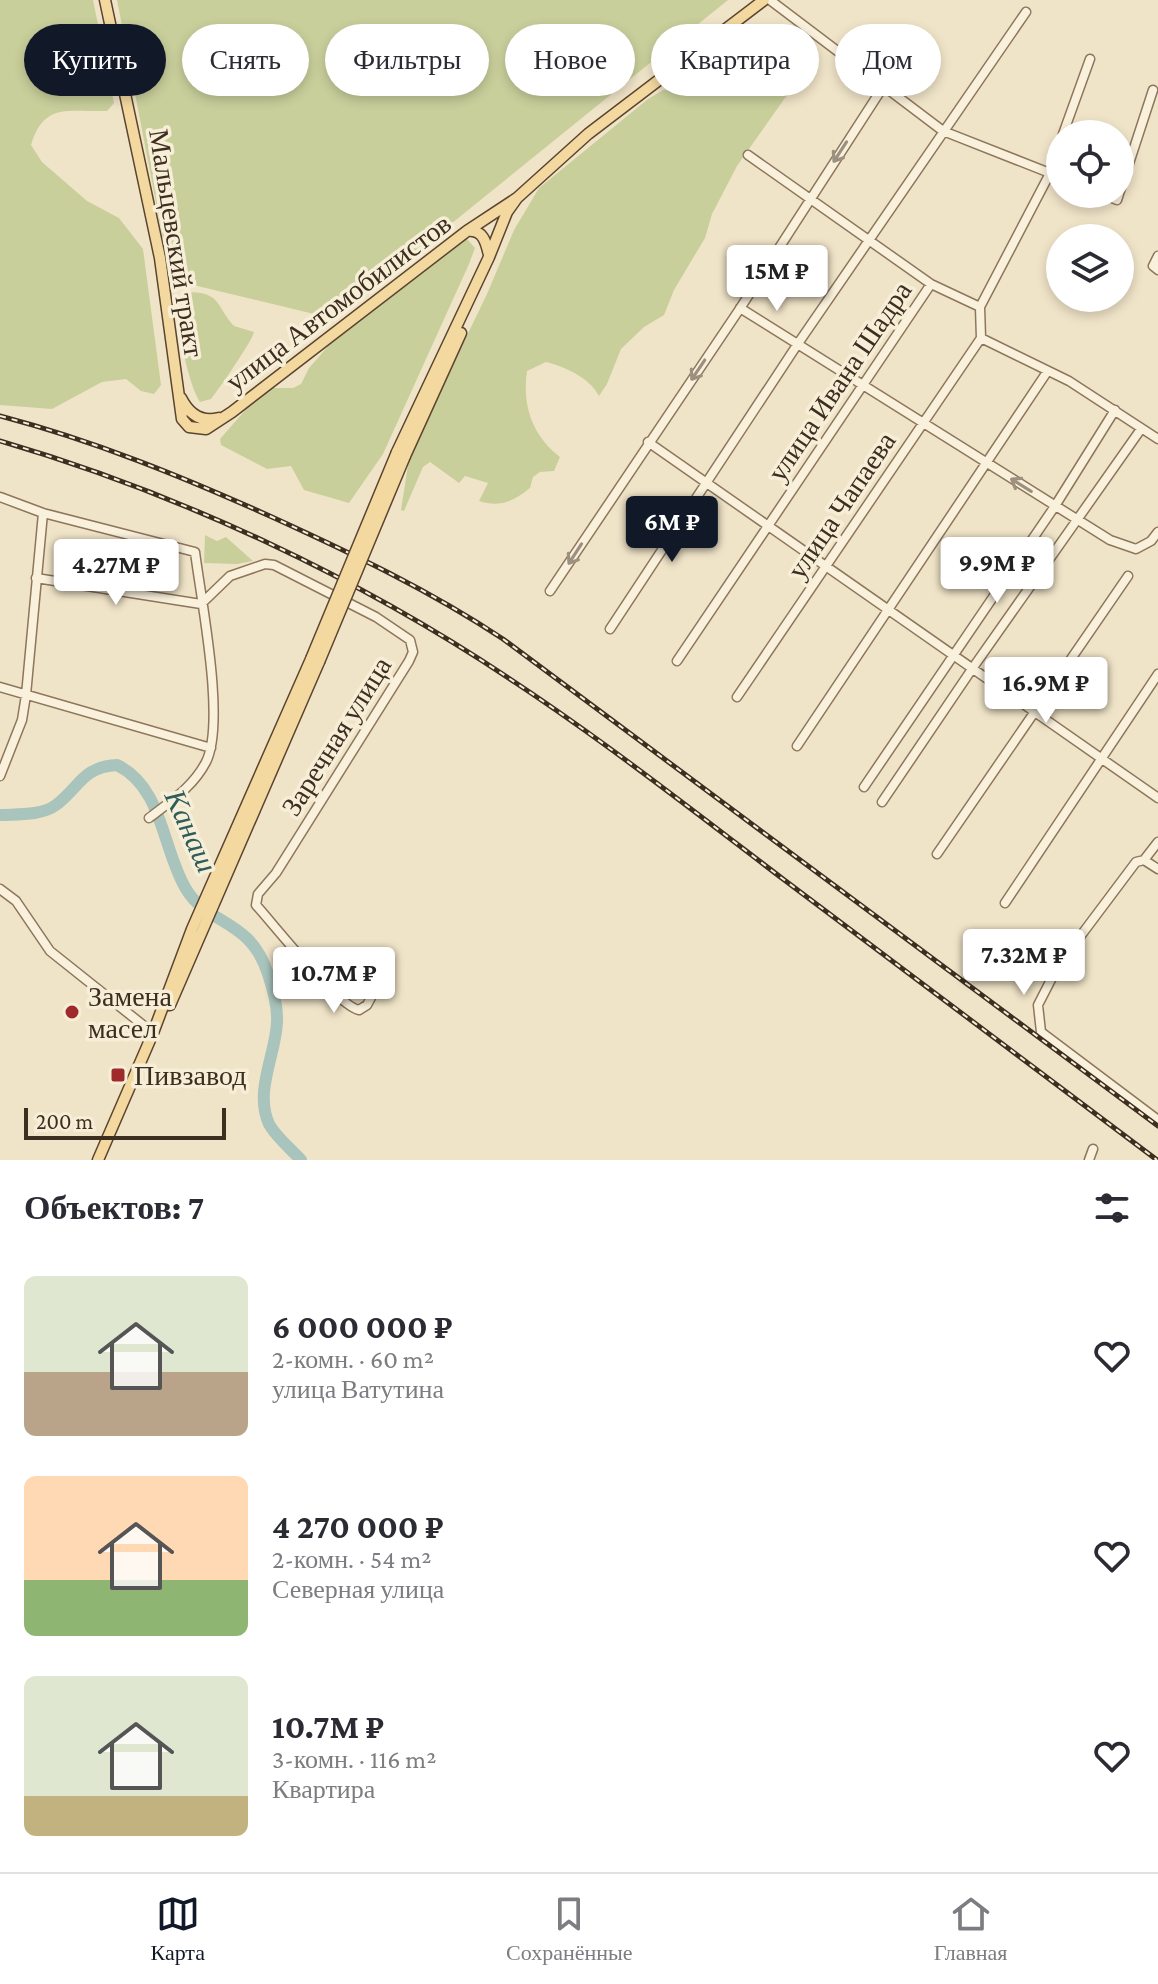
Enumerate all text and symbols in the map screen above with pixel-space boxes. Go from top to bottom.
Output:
chip: Купить [24,24,166,96]
chip: Снять [182,24,309,96]
chip: Фильтры [325,24,489,96]
chip: Новое [505,24,635,96]
chip: Квартира [651,24,819,96]
chip: Дом [835,24,941,96]
map controls [1046,120,1134,312]
button: locate [1046,120,1134,208]
street label: Мальцевский тракт [143,127,210,359]
one-way arrow [832,141,849,163]
street label: улица Автомобилистов [220,208,457,397]
button: layers [1046,224,1134,312]
pin: 15M ₽ [721,245,833,313]
text: 15M ₽ [745,256,809,285]
street label: улица Ивана Шадра [761,275,918,487]
one-way arrow [690,358,706,380]
street label: улица Чапаева [781,426,902,584]
one-way arrow [1010,476,1032,493]
pin: 6M ₽ [625,496,719,564]
text: 6M ₽ [644,507,700,536]
pin: 9.9M ₽ [932,537,1062,605]
pin: 4.27M ₽ [42,539,190,607]
one-way arrow [566,542,582,565]
text: 9.9M ₽ [959,548,1035,577]
text: 4.27M ₽ [72,550,160,579]
street label: Заречная улица [275,651,398,821]
pin: 16.9M ₽ [972,657,1120,725]
text: 16.9M ₽ [1003,668,1089,697]
water label: Канаш [158,783,224,877]
pin: 7.32M ₽ [950,929,1098,997]
text: 7.32M ₽ [981,940,1067,969]
pin: 10.7M ₽ [260,947,408,1015]
text: 10.7M ₽ [291,958,377,987]
place label: Замена масел [88,981,173,1044]
marker: Замена масел [63,1003,81,1021]
place label: Пивзавод [134,1060,246,1091]
marker: Пивзавод [109,1066,127,1084]
scale bar [24,1104,226,1140]
text: 200 m [36,1109,93,1134]
icon: filters [1090,1186,1134,1230]
text: Объектов: 7 [24,1189,204,1226]
icon: home [88,1308,184,1404]
text: 6 000 000 ₽ [272,1308,453,1345]
icon: heart [1090,1334,1134,1378]
text: 2-комн. · 60 m² [272,1345,434,1374]
text: улица Ватутина [272,1375,444,1404]
icon: home [88,1508,184,1604]
text: 4 270 000 ₽ [272,1508,444,1545]
icon: heart [1090,1534,1134,1578]
text: 2-комн. · 54 m² [272,1545,431,1574]
text: Северная улица [272,1575,444,1604]
icon: home [88,1708,184,1804]
text: 10.7M ₽ [272,1708,384,1745]
icon: heart [1090,1734,1134,1778]
text: 3-комн. · 116 m² [272,1745,436,1774]
text: Квартира [272,1775,375,1804]
tab: Карта [151,1892,205,1966]
tab: Сохранённые [506,1892,633,1966]
tab: Главная [934,1892,1007,1966]

